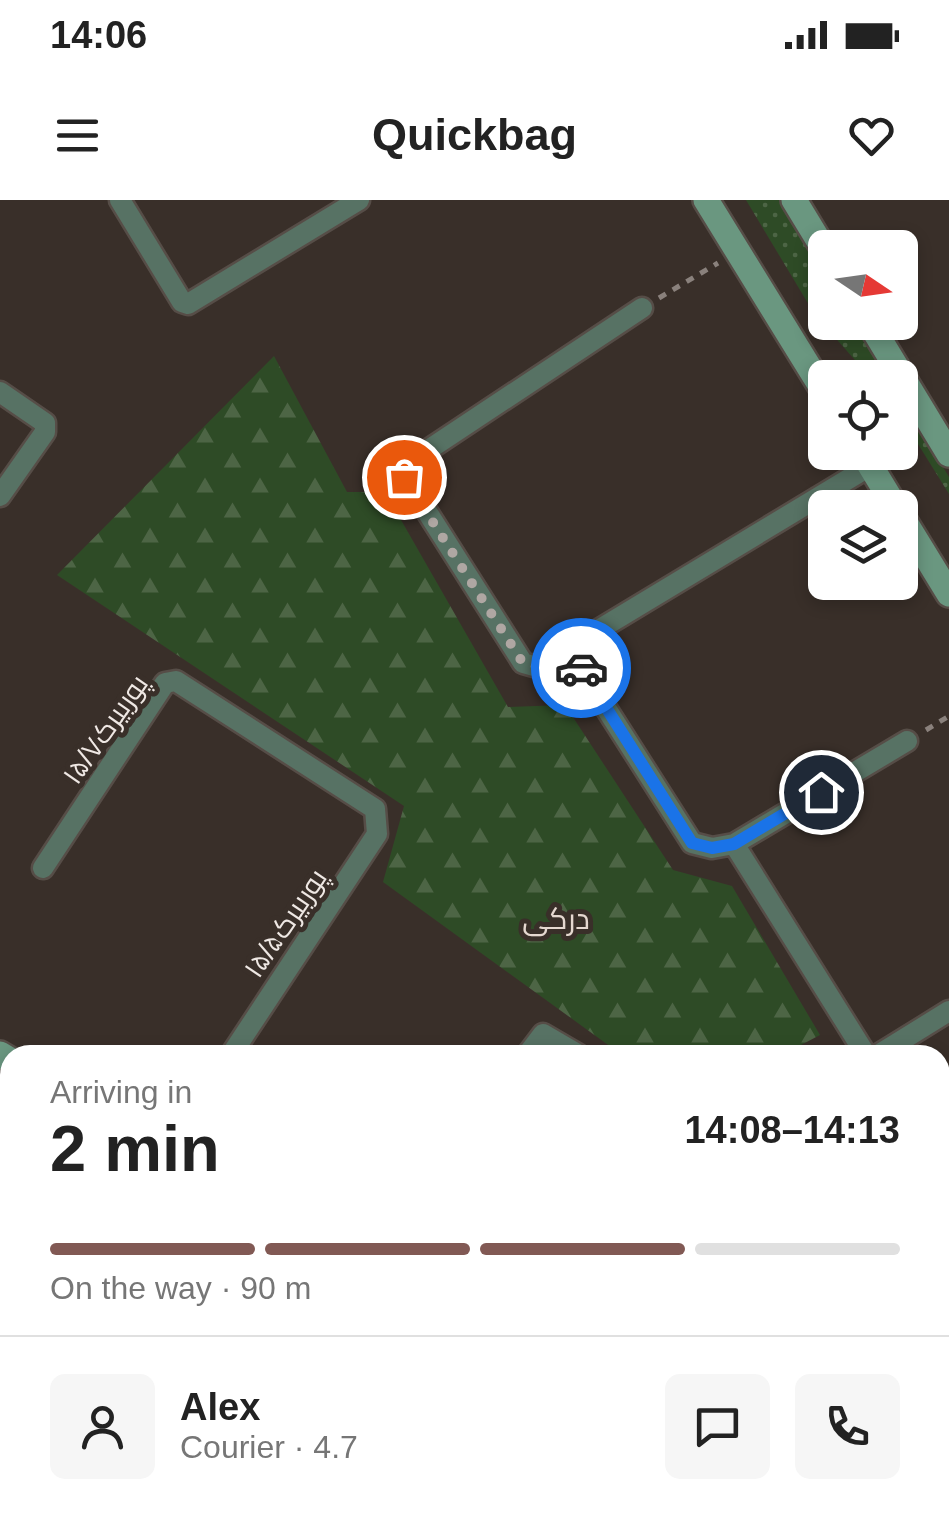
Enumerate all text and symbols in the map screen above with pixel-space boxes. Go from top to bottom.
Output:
text: 14:06 [50,14,147,56]
icon: menu [50,108,105,163]
icon: heart [844,108,899,163]
text: Quickbag [372,109,577,160]
north arrow [808,230,918,340]
map controls [808,230,918,600]
button: locate [808,360,918,470]
pin [362,435,447,520]
icon: bag [377,450,432,505]
button: layers [808,490,918,600]
courier [531,618,631,718]
icon: car [554,641,609,696]
street label: پوربیرک۱۵/۷ [56,668,157,792]
pin [779,750,864,835]
icon: home [794,765,849,820]
street label: پوربیرک۱۵/۵ [238,863,336,985]
district label: درکی [522,902,590,937]
text: Arriving in [50,1074,192,1110]
text: 14:08–14:13 [684,1109,900,1151]
text: 2 min [50,1112,220,1185]
text: On the way · 90 m [50,1270,311,1306]
button: person [50,1374,155,1479]
button: chat [665,1374,770,1479]
button: phone [795,1374,900,1479]
text: Alex [180,1386,260,1428]
text: Courier · 4.7 [180,1429,358,1465]

